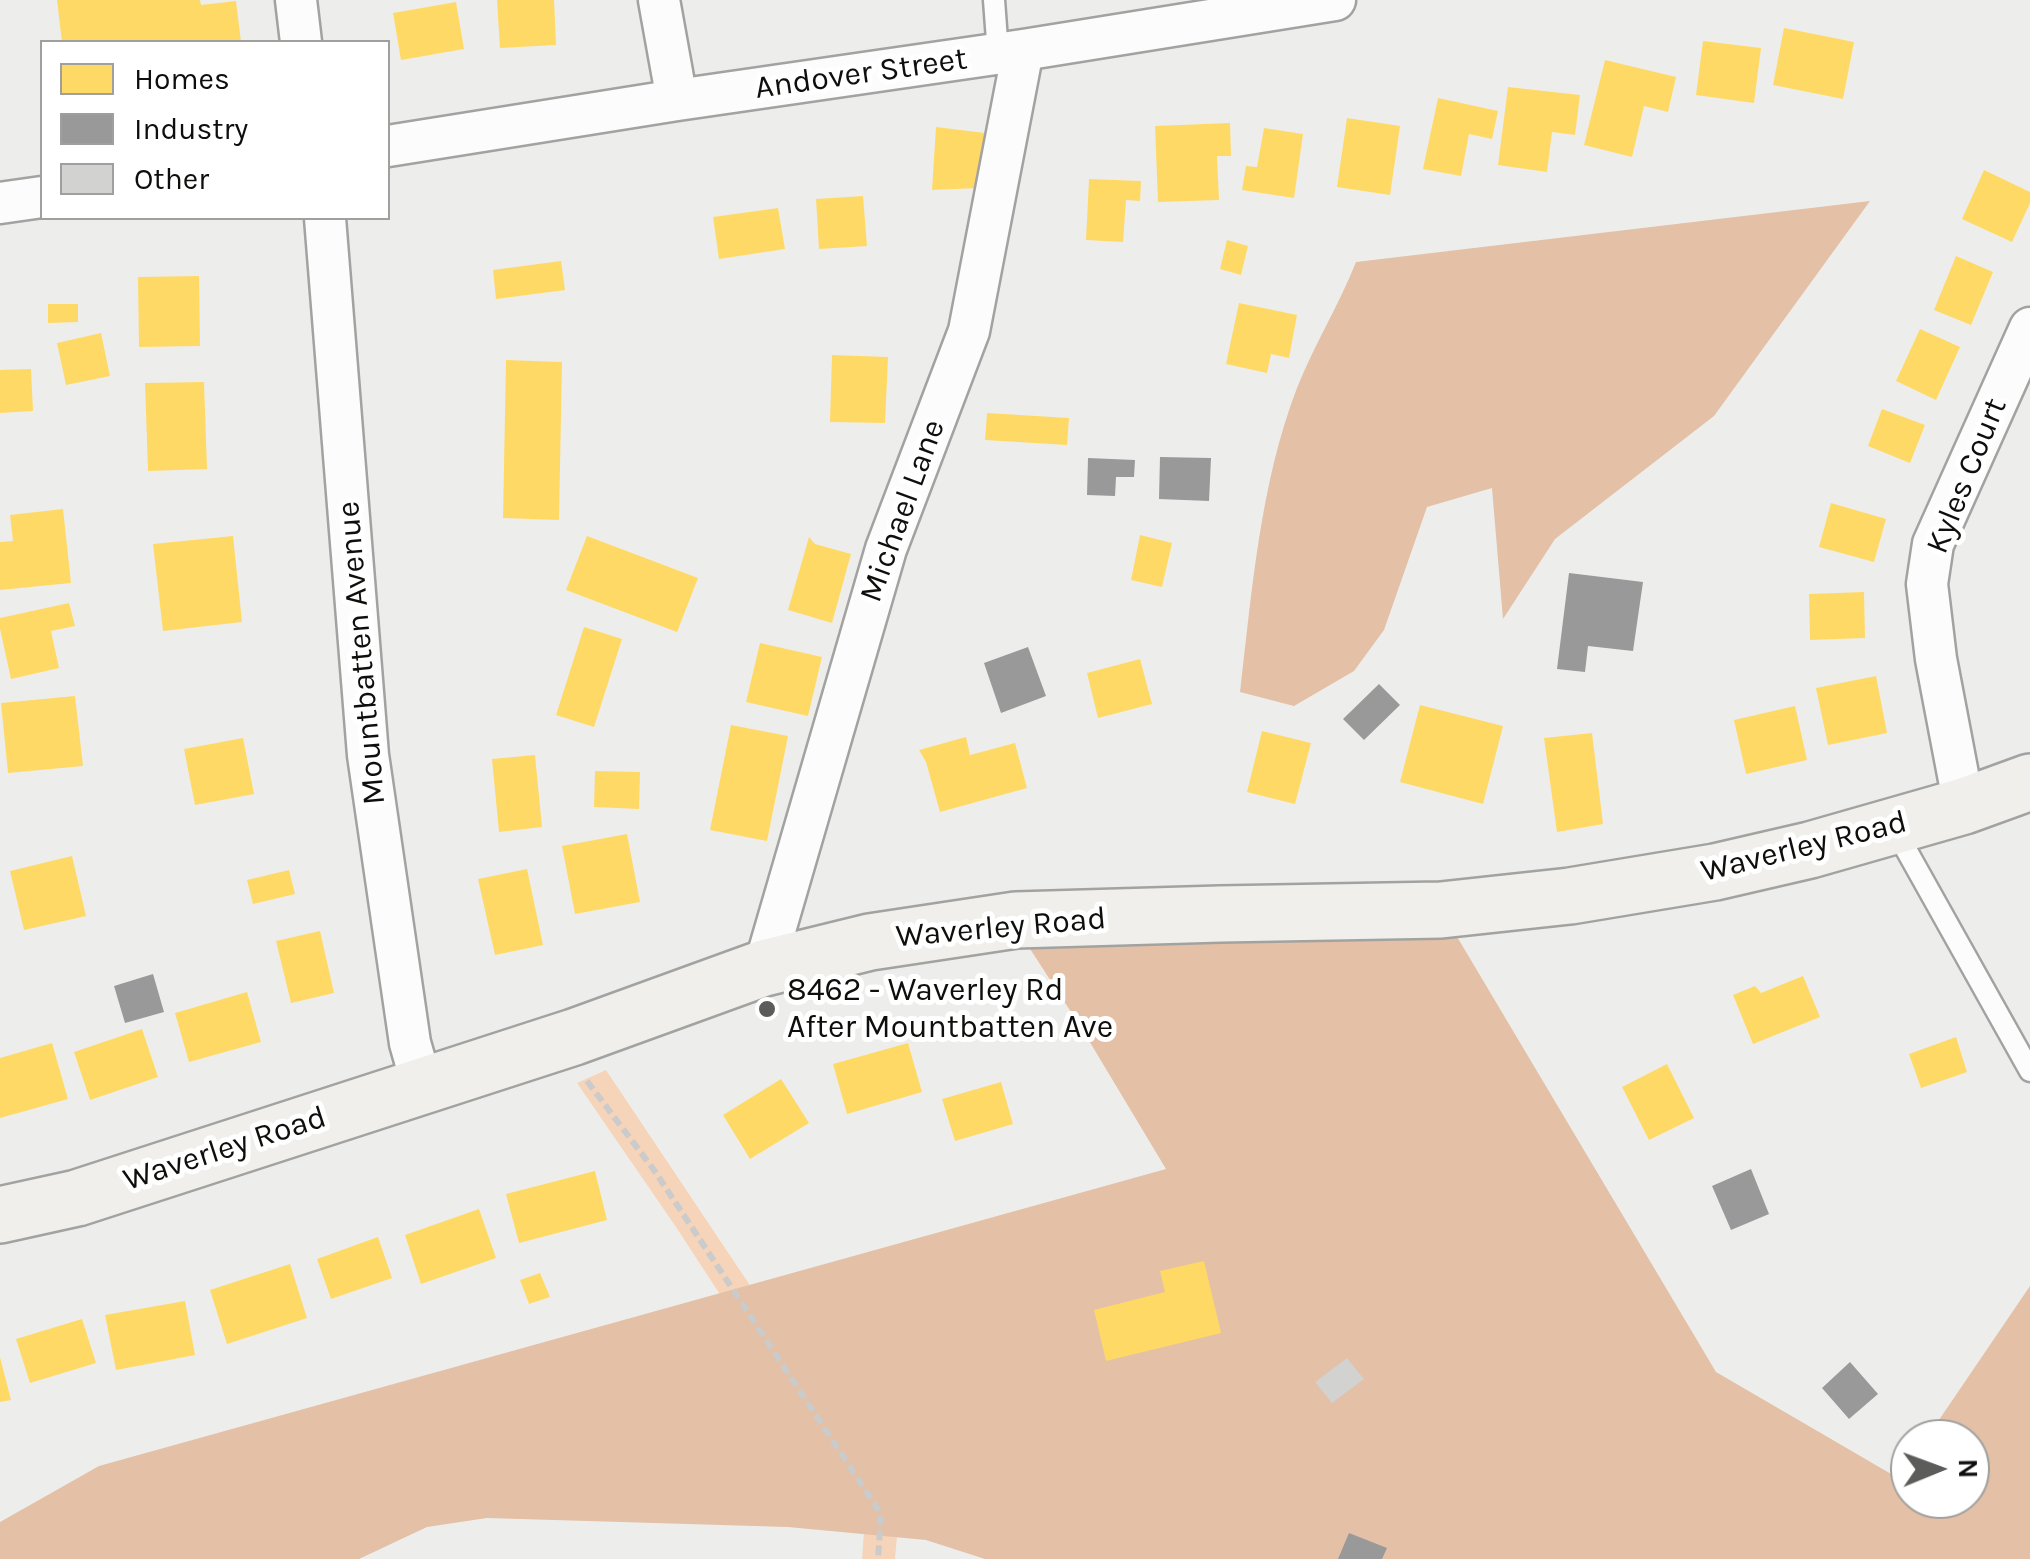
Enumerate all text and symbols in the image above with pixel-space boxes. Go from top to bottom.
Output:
legend [40,40,390,220]
street label: Andover Street [753,40,969,108]
text: Homes [134,61,230,97]
text: Industry [134,111,248,147]
text: Other [134,161,209,197]
street label: Kyles Court [1918,393,2016,559]
street label: Michael Lane [852,415,954,607]
street label: Mountbatten Avenue [330,500,394,806]
street label: Waverley Road [1697,803,1911,891]
street label: Waverley Road [894,900,1108,956]
place label: 8462 - Waverley Rd After Mountbatten Ave [787,972,1113,1047]
marker: 8462 - Waverley Rd After Mountbatten Ave [756,998,778,1020]
street label: Waverley Road [119,1098,331,1200]
north arrow [1890,1419,1990,1519]
text: N [1952,1458,1985,1479]

